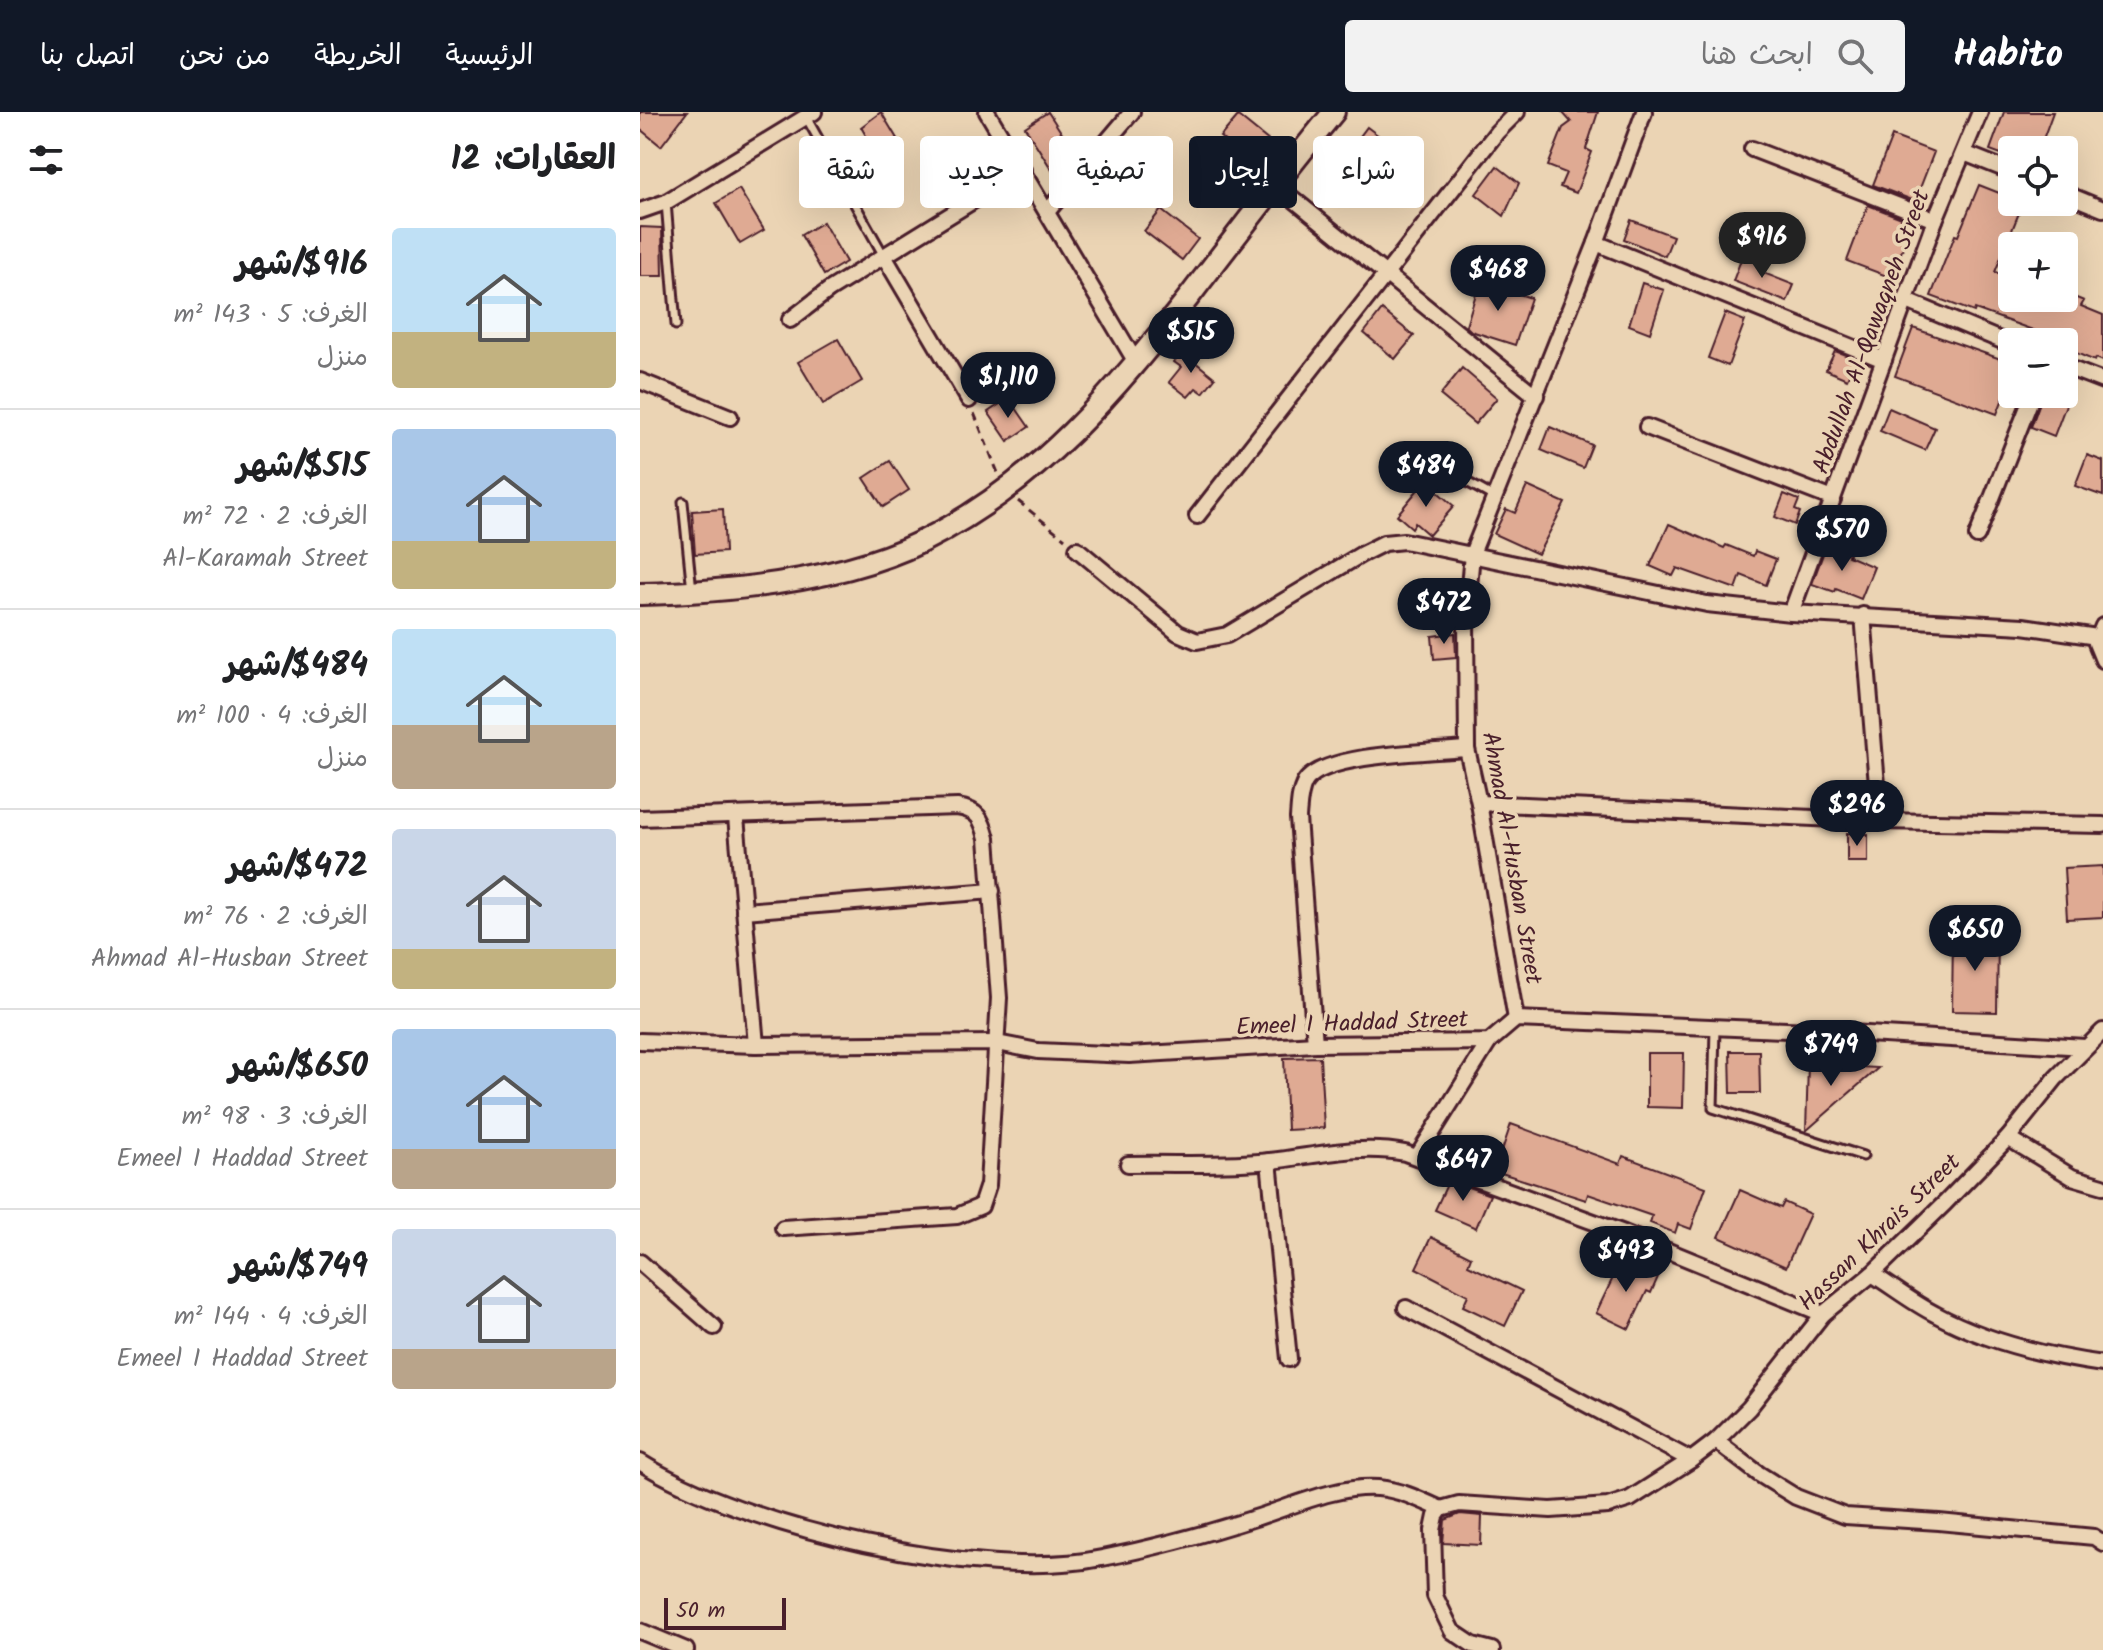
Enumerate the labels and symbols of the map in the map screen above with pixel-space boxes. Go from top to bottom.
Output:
street label: Abdullah Al-Qawaqneh Street [1802,184,1942,480]
pin: $916 [1715,212,1809,280]
pin: $468 [1451,245,1545,313]
pin: $515 [1144,307,1238,375]
pin: $1,110 [943,352,1073,420]
pin: $484 [1379,441,1473,509]
pin: $570 [1795,505,1889,573]
pin: $472 [1397,578,1491,646]
street label: Ahmad Al-Husban Street [1470,729,1553,988]
pin: $296 [1810,780,1904,848]
pin: $650 [1928,905,2022,973]
street label: Emeel I Haddad Street [1235,1000,1469,1048]
pin: $749 [1784,1020,1878,1088]
pin: $647 [1416,1135,1510,1203]
street label: Hassan Khrais Street [1789,1144,1971,1321]
pin: $493 [1579,1226,1673,1294]
scale bar [664,1594,786,1630]

